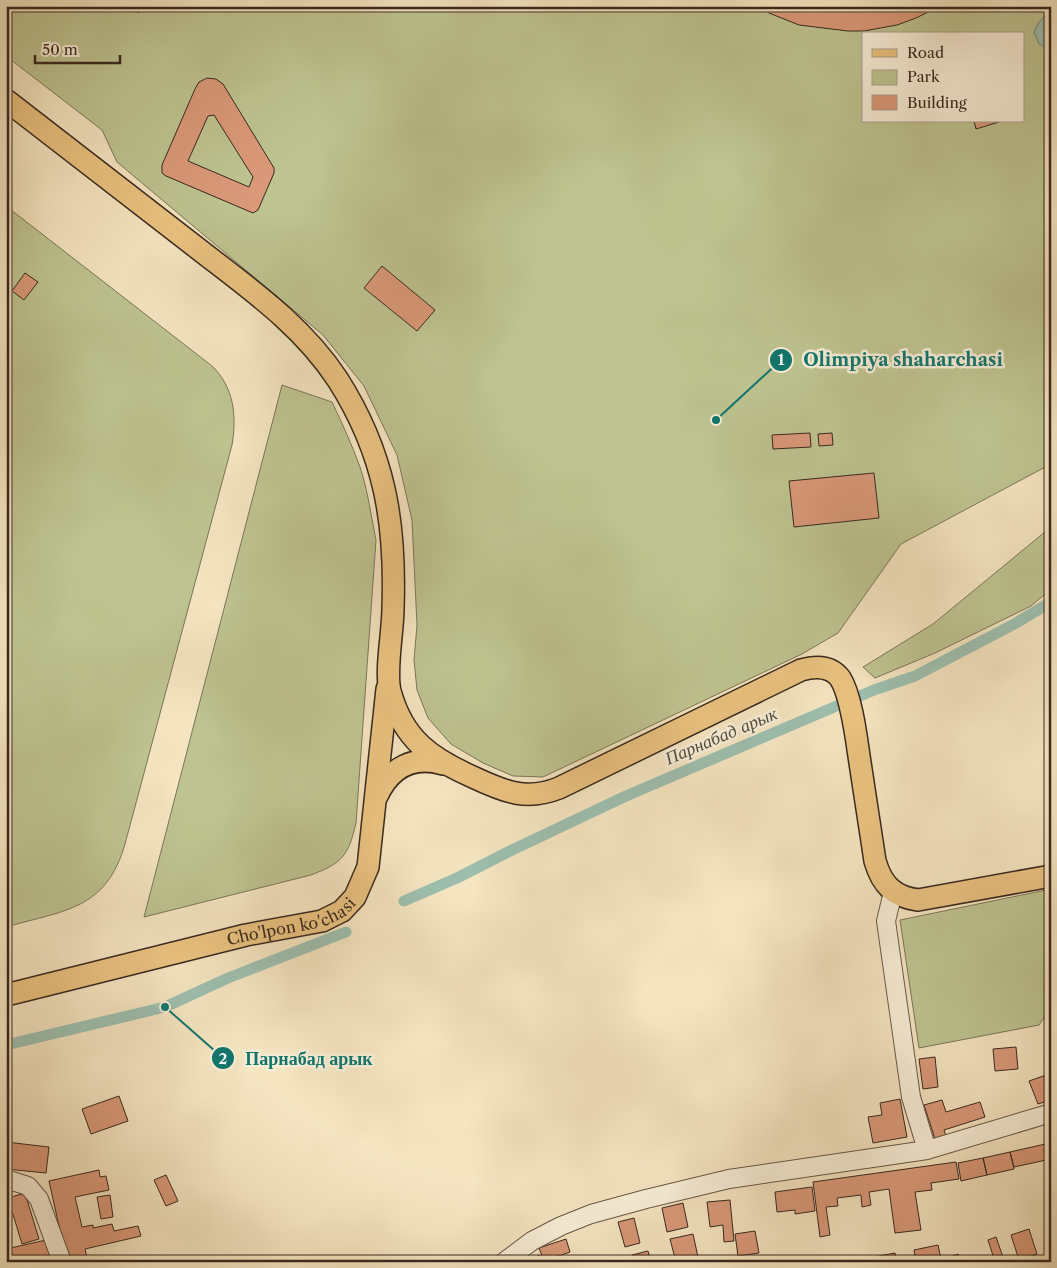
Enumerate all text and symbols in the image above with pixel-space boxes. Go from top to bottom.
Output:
scale bar [35,32,120,64]
legend [862,32,1024,122]
text: 50 m [42,40,78,59]
text: Road [907,43,944,62]
text: Park [907,67,941,86]
text: Building [907,93,967,112]
callout: Olimpiya shaharchasi [768,343,1013,376]
text: Olimpiya shaharchasi [803,349,1003,371]
text: 1 [778,350,785,369]
water label: Парнабад арык [661,702,781,770]
street label: Cho'lpon ko'chasi [225,893,360,949]
callout: Парнабад арык [211,1042,383,1075]
text: Парнабад арык [245,1048,373,1070]
text: 2 [219,1049,228,1068]

